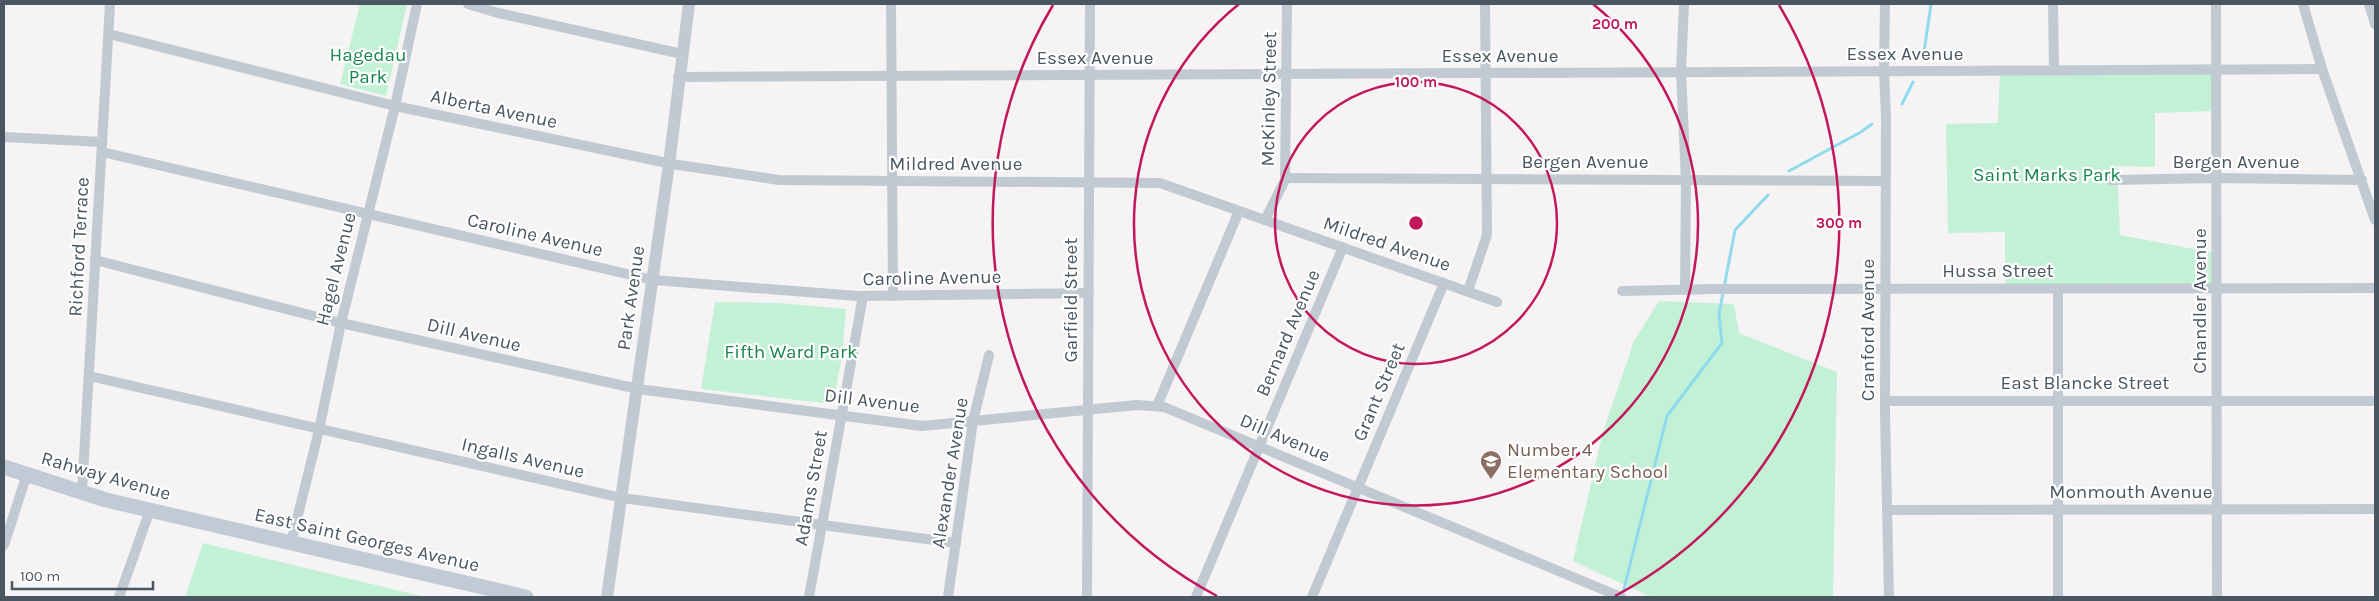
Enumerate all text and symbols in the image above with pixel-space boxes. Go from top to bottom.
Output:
text: 200 m [1592,15,1638,33]
street label: McKinley Street [1257,31,1281,167]
street label: Essex Avenue [1846,43,1964,65]
park label: Hagedau Park [330,44,406,88]
street label: Essex Avenue [1441,45,1559,67]
street label: Essex Avenue [1036,47,1154,69]
text: 100 m [1395,73,1437,91]
street label: Alberta Avenue [429,85,559,133]
street label: Bergen Avenue [1521,151,1649,173]
street label: Bergen Avenue [2172,151,2300,173]
street label: Mildred Avenue [889,153,1023,175]
park label: Saint Marks Park [1973,164,2121,186]
street label: Richford Terrace [64,177,94,317]
street label: Caroline Avenue [465,209,605,261]
street label: Hagel Avenue [311,210,361,328]
street label: Mildred Avenue [1320,212,1454,276]
centre of rings [1407,214,1425,232]
text: 300 m [1816,214,1862,232]
street label: Chandler Avenue [2189,228,2211,374]
street label: Garfield Street [1060,238,1082,362]
street label: Park Avenue [613,244,649,352]
street label: Cranford Avenue [1857,259,1879,401]
street label: Hussa Street [1942,260,2054,282]
street label: Caroline Avenue [863,266,1001,290]
street label: Bernard Avenue [1251,266,1325,400]
street label: Dill Avenue [425,313,523,357]
street label: Grant Street [1348,339,1410,445]
park label: Fifth Ward Park [724,341,858,363]
street label: East Blancke Street [2001,372,2169,394]
street label: Dill Avenue [823,384,921,418]
street label: Alexander Avenue [927,396,973,550]
street label: Dill Avenue [1237,409,1333,467]
street label: Adams Street [790,428,832,548]
street label: Ingalls Avenue [459,433,587,483]
place label: Number 4 Elementary School [1507,439,1668,483]
street label: Rahway Avenue [39,447,173,505]
school or university icon: Number 4 Elementary School [1479,449,1503,480]
street label: Monmouth Avenue [2049,481,2213,503]
street label: East Saint Georges Avenue [252,503,482,577]
scale bar [12,558,154,590]
text: 100 m [20,567,60,585]

